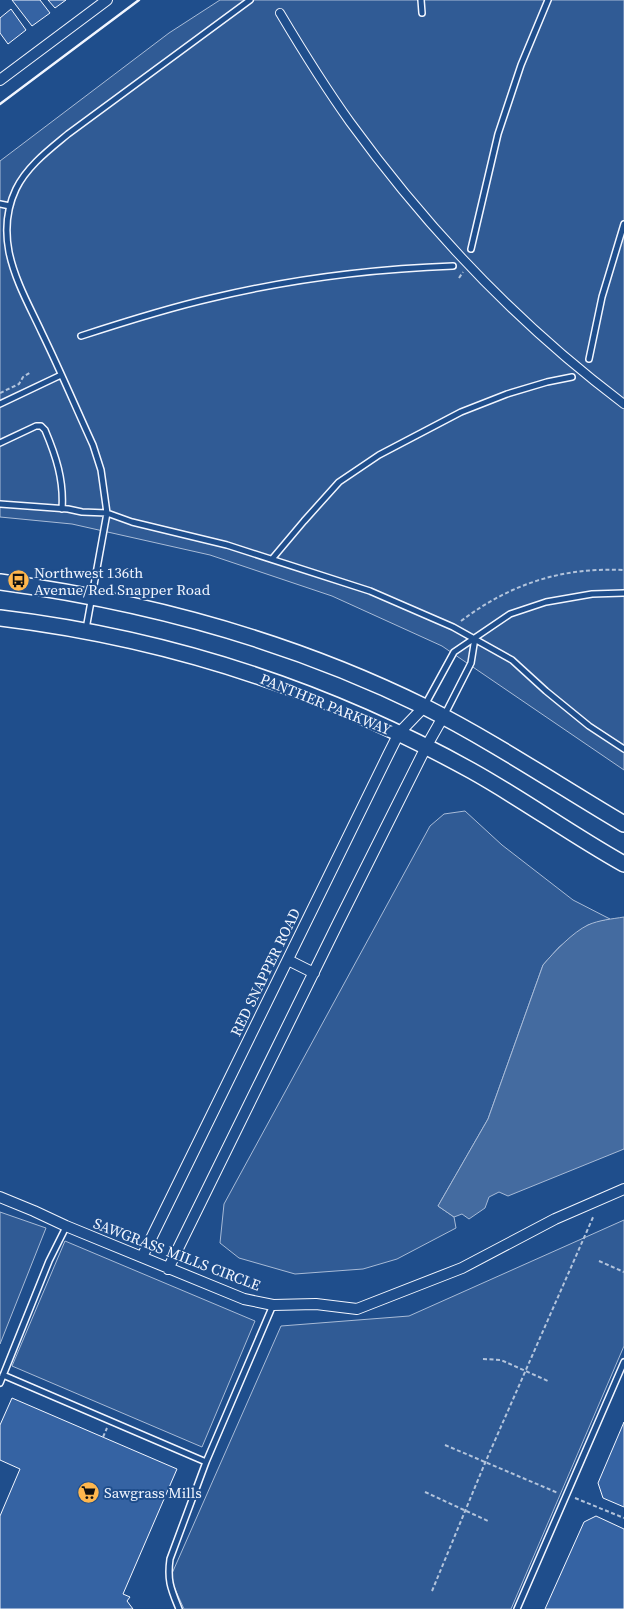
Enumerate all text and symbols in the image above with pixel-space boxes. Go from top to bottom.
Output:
place label: Northwest 136th Avenue/Red Snapper Road [34,562,211,600]
bus stop icon: Northwest 136th Avenue/Red Snapper Road [6,569,30,593]
street label: PANTHER PARKWAY [257,668,395,740]
street label: RED SNAPPER ROAD [225,904,305,1040]
street label: SAWGRASS MILLS CIRCLE [90,1212,264,1296]
supermarket icon: Sawgrass Mills [76,1480,100,1504]
place label: Sawgrass Mills [104,1482,202,1503]

